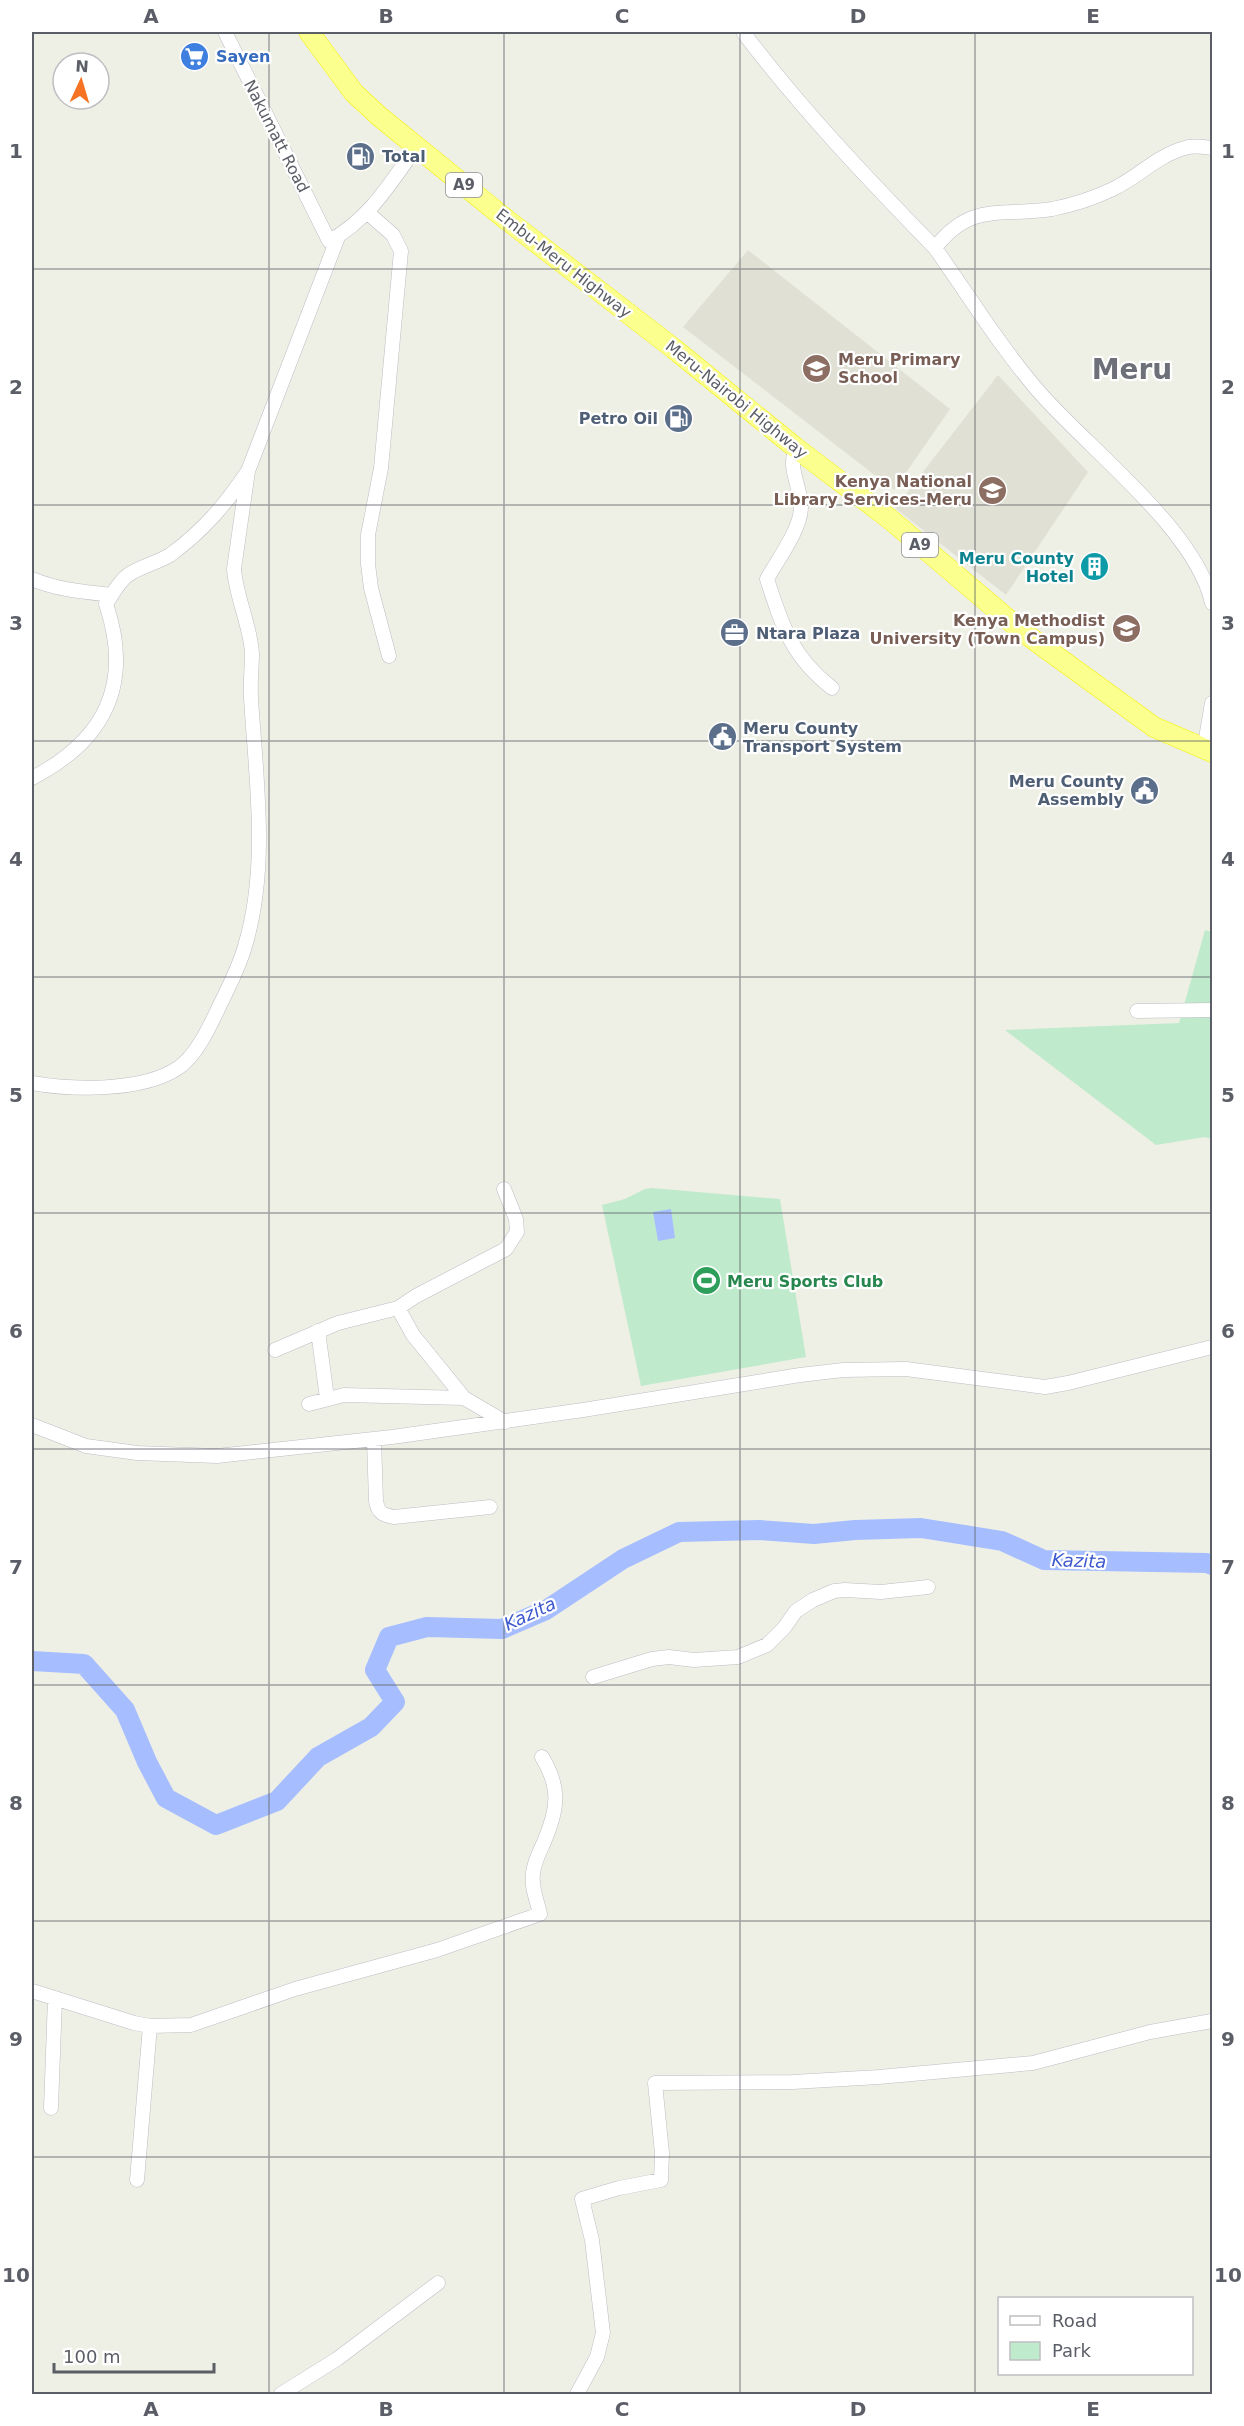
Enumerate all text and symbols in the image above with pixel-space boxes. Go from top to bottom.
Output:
text: A [143,4,159,28]
text: B [378,4,394,28]
text: C [615,4,629,28]
text: D [850,4,866,28]
text: E [1086,4,1100,28]
supermarket icon: Sayen [179,40,211,72]
place label: Sayen [216,47,271,66]
north arrow [51,51,111,111]
text: N [75,57,89,76]
street label: Nakumatt Road [240,77,313,196]
text: 1 [9,139,23,163]
text: 1 [1221,139,1235,163]
fuel station icon: Total [345,140,377,172]
place label: Total [382,147,426,166]
road number: A9 [446,173,482,197]
street label: Embu-Meru Highway [492,205,635,322]
street label: Meru-Nairobi Highway [662,336,812,463]
place label: Meru Primary School [838,350,961,387]
school or university icon: Meru Primary School [801,352,833,384]
district label: Meru [1092,353,1172,386]
text: 2 [9,375,23,399]
text: 2 [1221,375,1235,399]
fuel station icon: Petro Oil [663,402,695,434]
place label: Petro Oil [579,409,658,428]
place label: Kenya National Library Services-Meru [774,472,972,509]
school or university icon: Kenya National Library Services-Meru [977,474,1009,506]
road number: A9 [902,533,938,557]
place label: Meru County Hotel [959,549,1075,586]
building icon: Meru County Hotel [1079,551,1111,583]
text: 3 [9,611,23,635]
place label: Kenya Methodist University (Town Campus) [870,611,1105,648]
text: 3 [1221,611,1235,635]
school or university icon: Kenya Methodist University (Town Campus) [1110,613,1142,645]
office icon: Ntara Plaza [719,617,751,649]
place label: Ntara Plaza [756,624,860,643]
place label: Meru County Transport System [743,719,902,756]
public building icon: Meru County Transport System [706,721,738,753]
place label: Meru County Assembly [1009,772,1125,809]
public building icon: Meru County Assembly [1129,774,1161,806]
text: 4 [9,847,23,871]
text: 4 [1221,847,1235,871]
text: 5 [9,1083,23,1107]
text: 5 [1221,1083,1235,1107]
sports icon: Meru Sports Club [690,1265,722,1297]
place label: Meru Sports Club [727,1272,883,1291]
text: 6 [9,1319,23,1343]
text: 6 [1221,1319,1235,1343]
water label: Kazita [1051,1549,1107,1572]
text: 7 [9,1555,23,1579]
text: 7 [1221,1555,1235,1579]
water label: Kazita [501,1592,559,1635]
text: 8 [9,1791,23,1815]
text: 8 [1221,1791,1235,1815]
text: 9 [9,2027,23,2051]
text: 9 [1221,2027,1235,2051]
text: 10 [2,2263,30,2287]
text: 10 [1214,2263,1242,2287]
legend [998,2297,1193,2375]
text: Road [1052,2310,1097,2331]
scale bar [54,2336,214,2374]
text: Park [1052,2340,1091,2361]
text: 100 m [63,2346,121,2367]
text: A [143,2397,159,2421]
text: B [378,2397,394,2421]
text: C [615,2397,629,2421]
text: D [850,2397,866,2421]
text: E [1086,2397,1100,2421]

